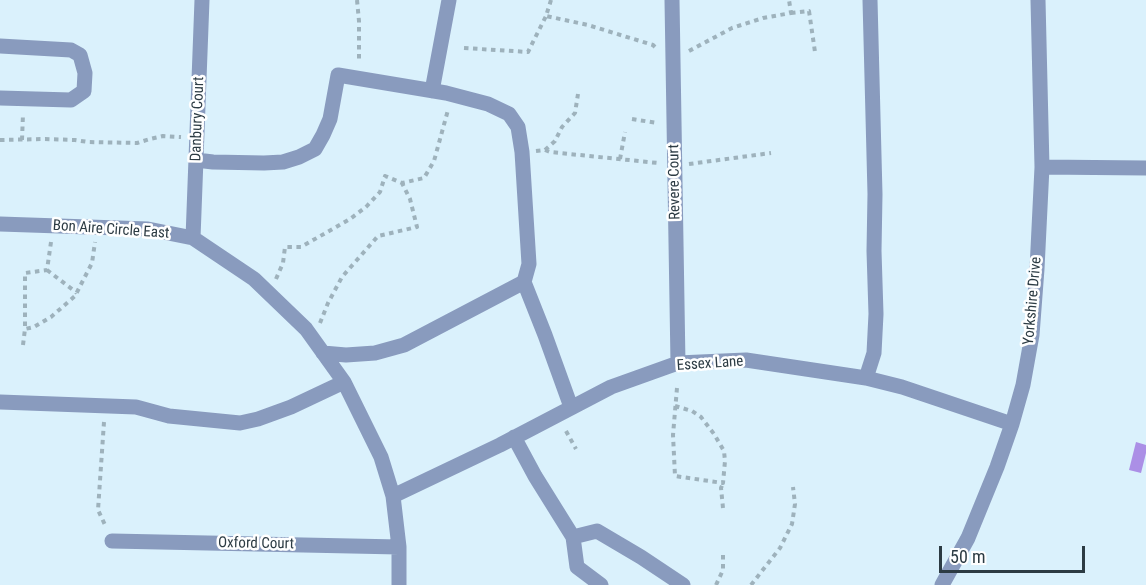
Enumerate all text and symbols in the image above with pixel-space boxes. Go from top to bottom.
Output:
street label: Danbury Court [188,76,208,162]
street label: Revere Court [665,144,685,220]
street label: Bon Aire Circle East [52,217,170,243]
street label: Yorkshire Drive [1020,256,1046,346]
street label: Essex Lane [676,353,744,375]
street label: Oxford Court [218,534,294,554]
scale bar [942,534,1088,572]
text: 50 m [950,546,985,567]

